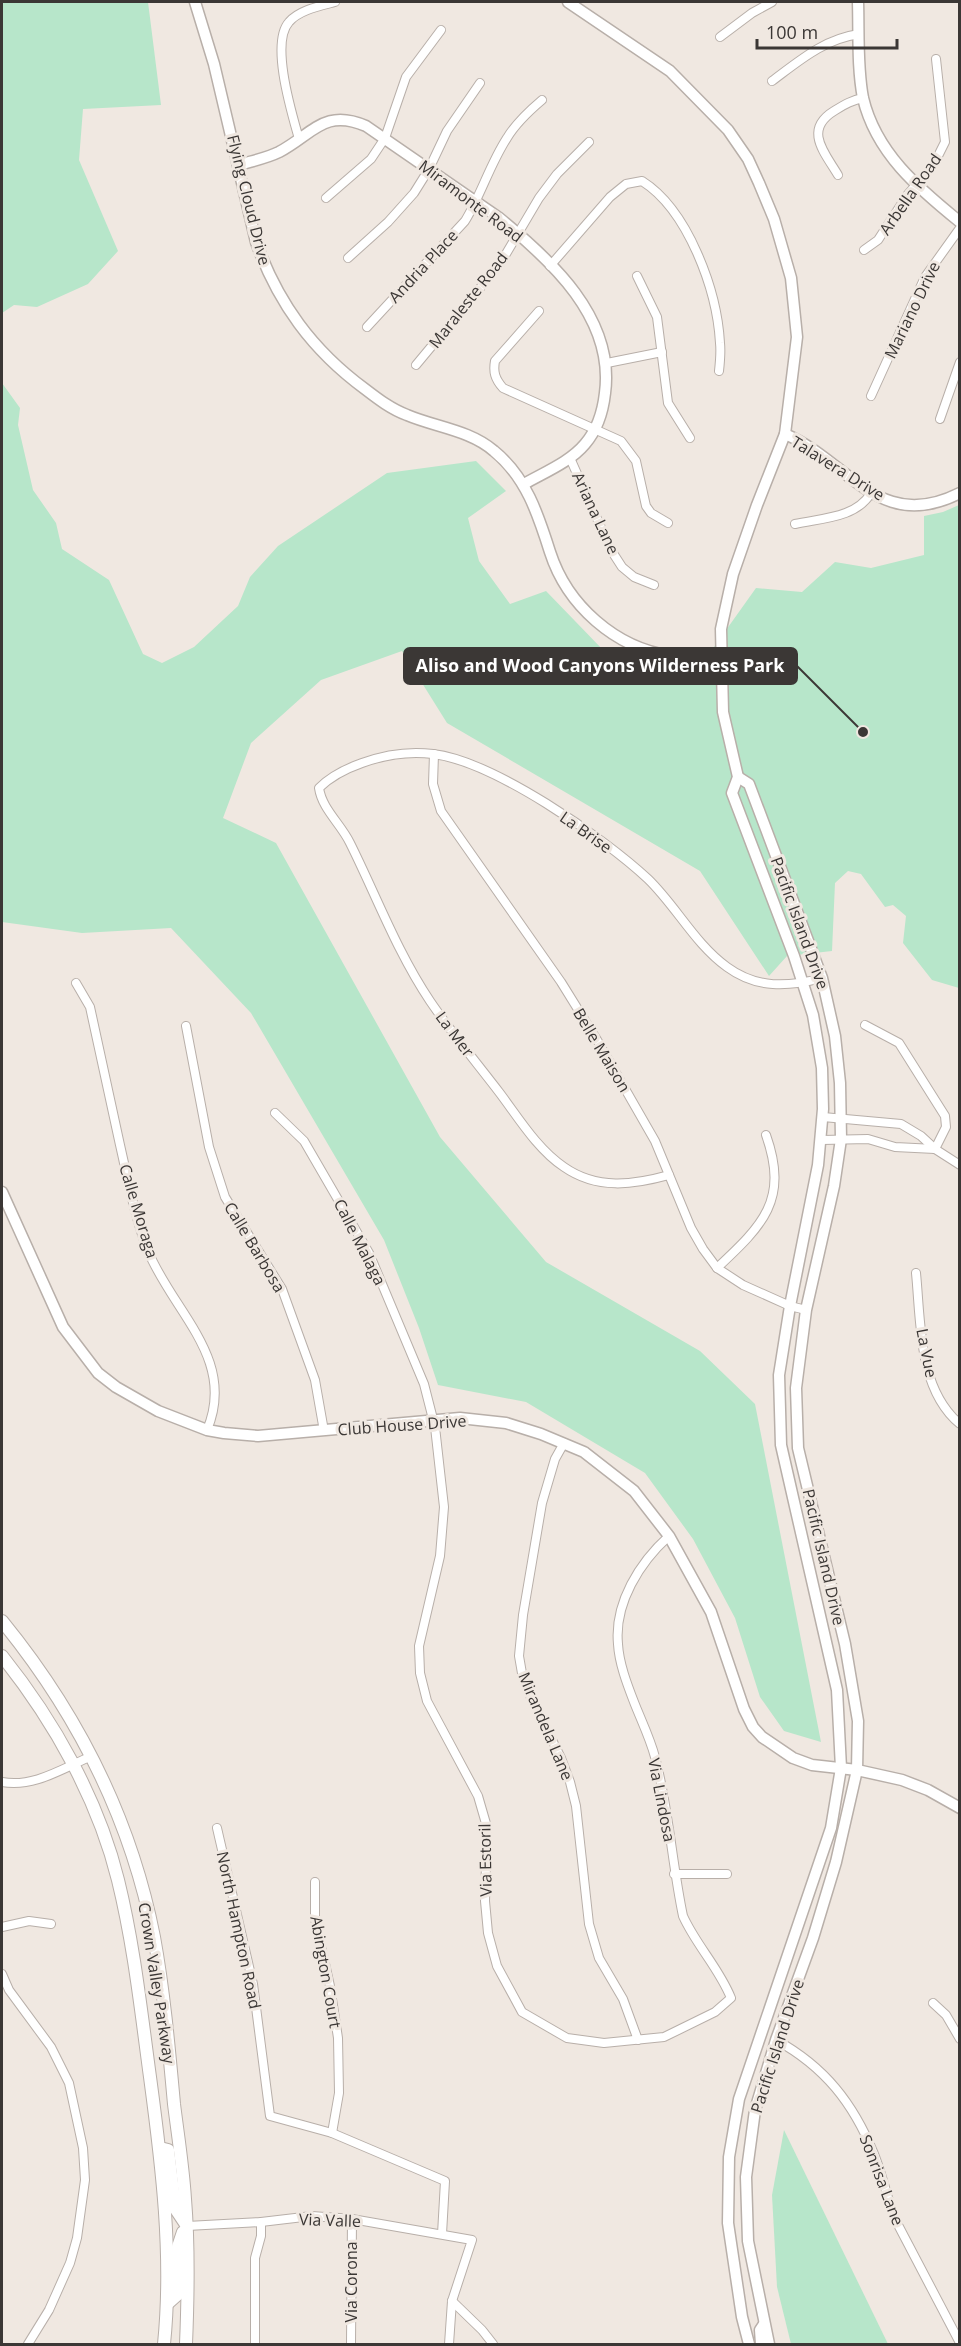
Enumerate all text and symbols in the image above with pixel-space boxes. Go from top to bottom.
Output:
scale bar [757,12,896,50]
text: 100 m [766,20,818,44]
street label: Flying Cloud Drive [222,132,276,268]
street label: Arbella Road [874,149,946,239]
street label: Miramonte Road [414,155,528,247]
street label: Andria Place [383,225,463,307]
street label: Maraleste Road [424,247,512,353]
street label: Mariano Drive [879,258,945,362]
street label: Talavera Drive [787,430,889,506]
street label: Ariana Lane [567,468,625,558]
callout: Aliso and Wood Canyons Wilderness Park [404,648,797,684]
text: Aliso and Wood Canyons Wilderness Park [416,653,785,677]
street label: La Brise [556,806,616,858]
street label: Pacific Island Drive [766,854,834,992]
street label: Belle Maison [568,1004,636,1096]
street label: La Mer [431,1007,480,1061]
street label: Calle Moraga [114,1161,164,1261]
street label: Calle Malaga [329,1195,391,1289]
street label: Calle Barbosa [219,1198,291,1296]
street label: La Vue [911,1326,943,1380]
street label: Club House Drive [337,1410,467,1440]
street label: Pacific Island Drive [798,1487,850,1627]
street label: Mirandela Lane [513,1669,579,1784]
street label: Via Lindosa [643,1756,681,1844]
street label: Via Estoril [473,1823,497,1897]
street label: North Hampton Road [212,1849,266,2011]
street label: Crown Valley Parkway [133,1901,181,2066]
street label: Abington Court [305,1914,347,2030]
street label: Pacific Island Drive [745,1976,809,2116]
street label: Sonrisa Lane [855,2131,909,2229]
street label: Via Valle [299,2208,361,2232]
street label: Via Corona [340,2241,362,2323]

